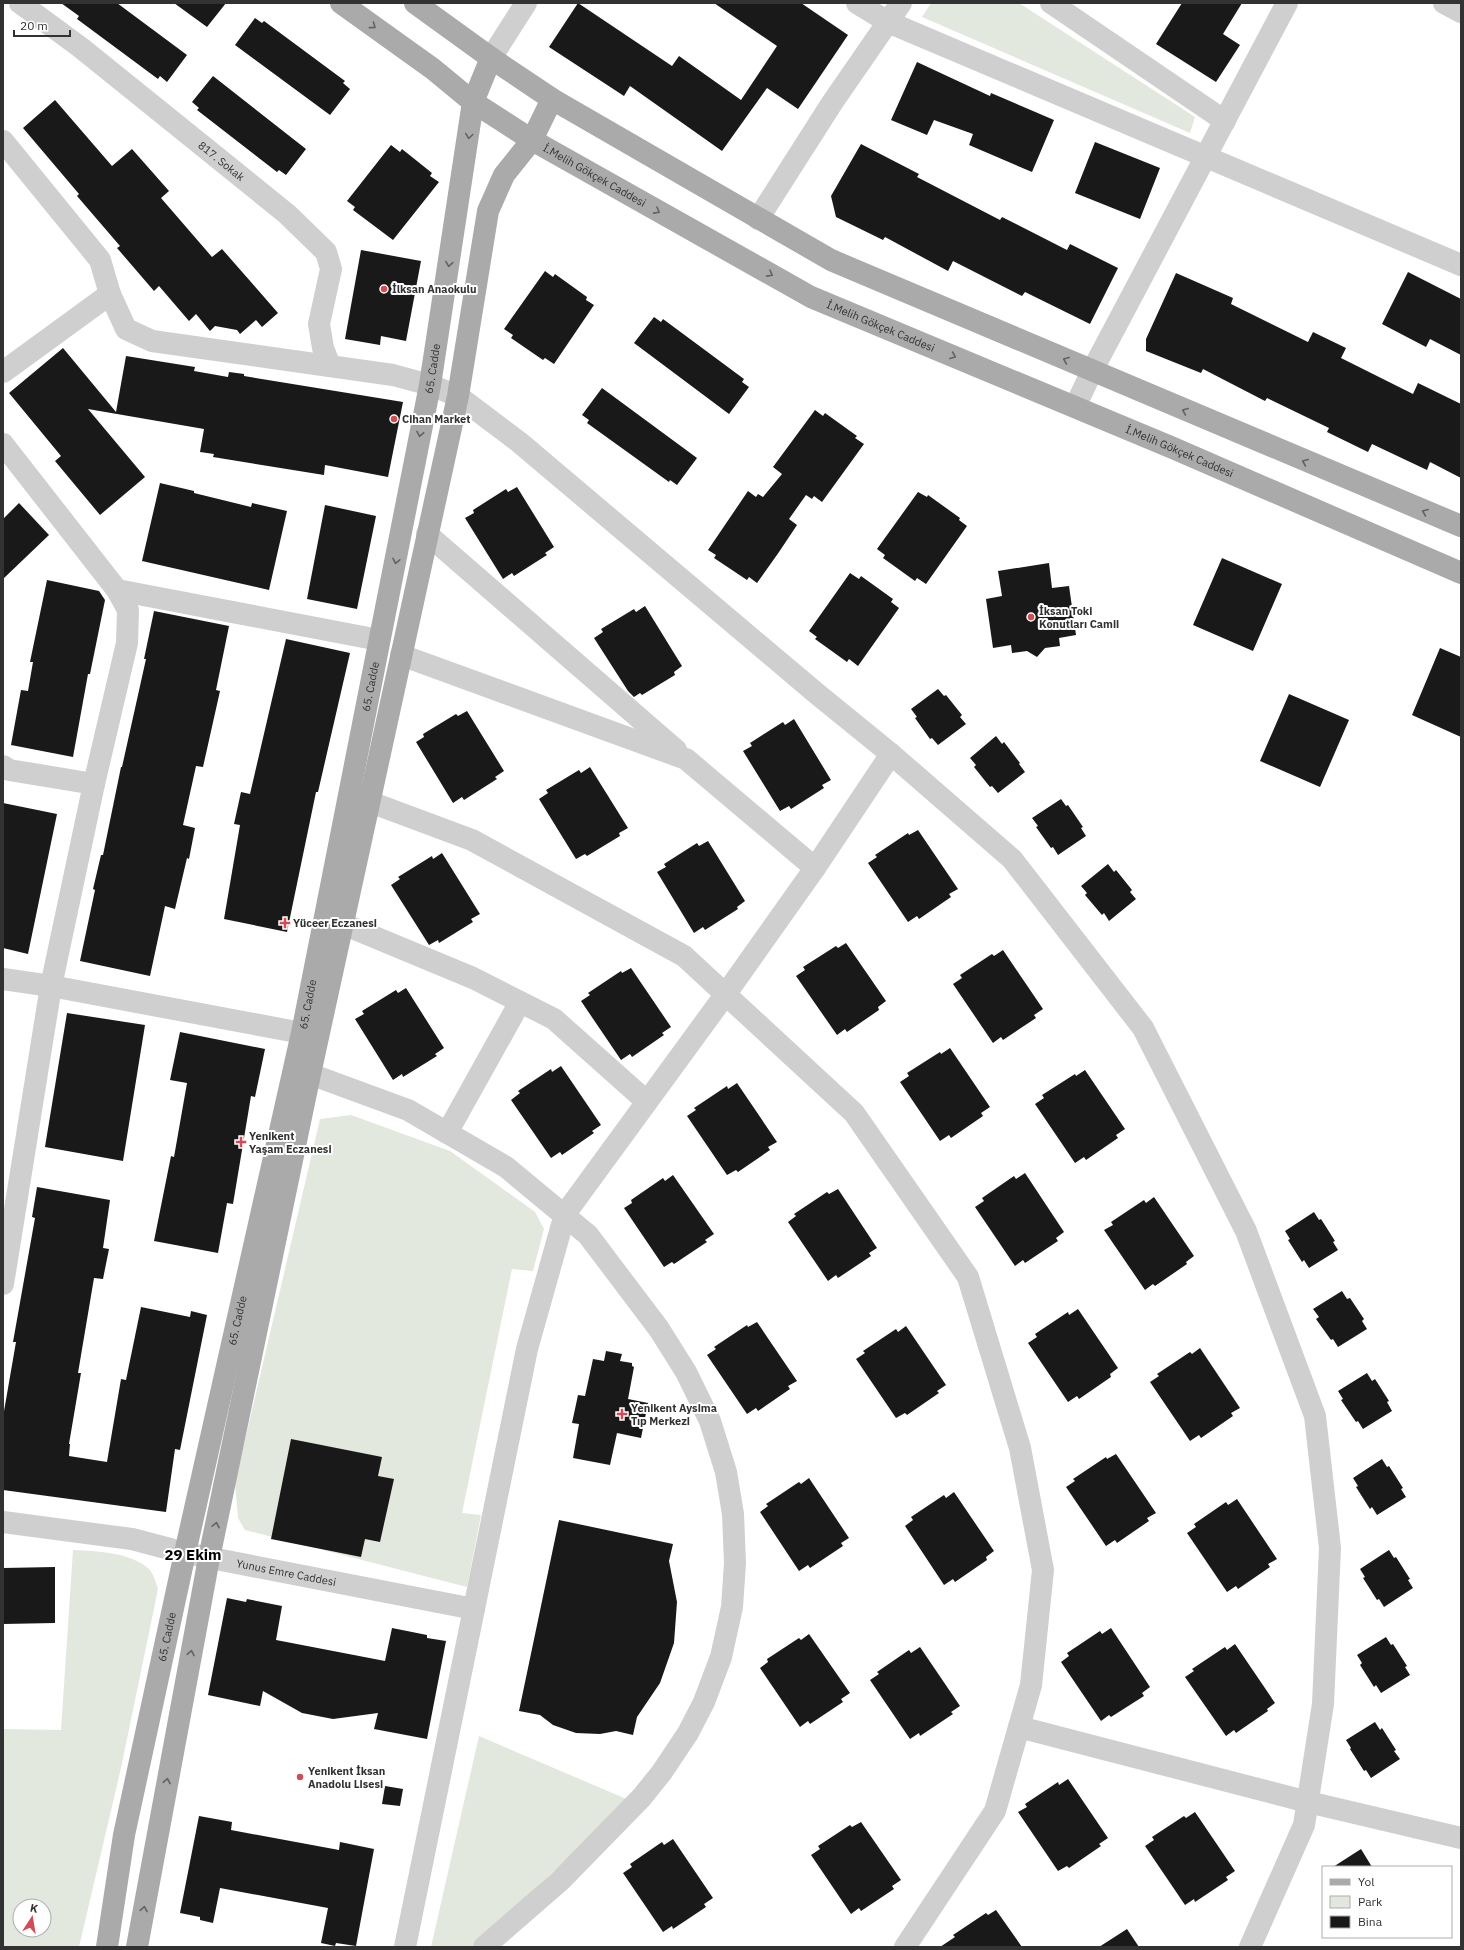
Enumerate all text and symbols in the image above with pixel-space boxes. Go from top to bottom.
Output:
scale bar [14,12,70,38]
text: 20 m [20,18,48,33]
one-way arrow [368,21,375,28]
one-way arrow [465,133,474,139]
street label: 817. Sokak [195,138,247,184]
street label: İ.Melih Gökçek Caddesi [541,141,649,210]
one-way arrow [653,206,660,213]
one-way arrow [445,261,454,267]
one-way arrow [766,270,774,277]
place label: İlksan Anaokulu [392,282,477,296]
marker: İlksan Anaokulu [379,284,389,294]
street label: İ.Melih Gökçek Caddesi [825,297,937,355]
street label: 65. Cadde [421,343,443,395]
one-way arrow [949,352,956,360]
one-way arrow [1062,357,1070,365]
one-way arrow [1182,408,1190,416]
place label: Cihan Market [402,412,470,426]
marker: Cihan Market [389,414,399,424]
street label: İ.Melih Gökçek Caddesi [1124,422,1236,480]
one-way arrow [417,431,425,437]
one-way arrow [1301,458,1308,466]
one-way arrow [1421,508,1428,516]
one-way arrow [392,558,400,565]
place label: İksan Toki Konutları Camii [1039,604,1119,631]
marker: İksan Toki Konutları Camii [1026,612,1036,622]
street label: 65. Cadde [359,660,382,713]
place label: Yüceer Eczanesi [293,916,377,930]
marker: Yüceer Eczanesi [280,918,290,928]
street label: 65. Cadde [296,978,319,1030]
place label: Yenikent Yaşam Eczanesi [249,1129,332,1156]
marker: Yenikent Yaşam Eczanesi [236,1137,246,1147]
street label: 65. Cadde [225,1295,250,1347]
place label: Yenikent Aysima Tıp Merkezi [631,1401,717,1428]
marker: Yenikent Aysima Tıp Merkezi [616,1408,628,1420]
one-way arrow [212,1522,220,1529]
district label: 29 Ekim [164,1545,222,1564]
street label: Yunus Emre Caddesi [235,1556,337,1589]
street label: 65. Cadde [155,1611,179,1663]
one-way arrow [187,1650,195,1656]
place label: Yenikent İksan Anadolu Lisesi [308,1764,385,1791]
marker: Yenikent İksan Anadolu Lisesi [295,1772,305,1782]
one-way arrow [162,1778,171,1784]
legend [1322,1866,1452,1938]
text: Yol [1358,1874,1375,1889]
text: Park [1358,1894,1383,1909]
north arrow [12,1898,52,1938]
text: K [29,1901,40,1916]
one-way arrow [139,1905,147,1912]
text: Bina [1358,1914,1383,1929]

